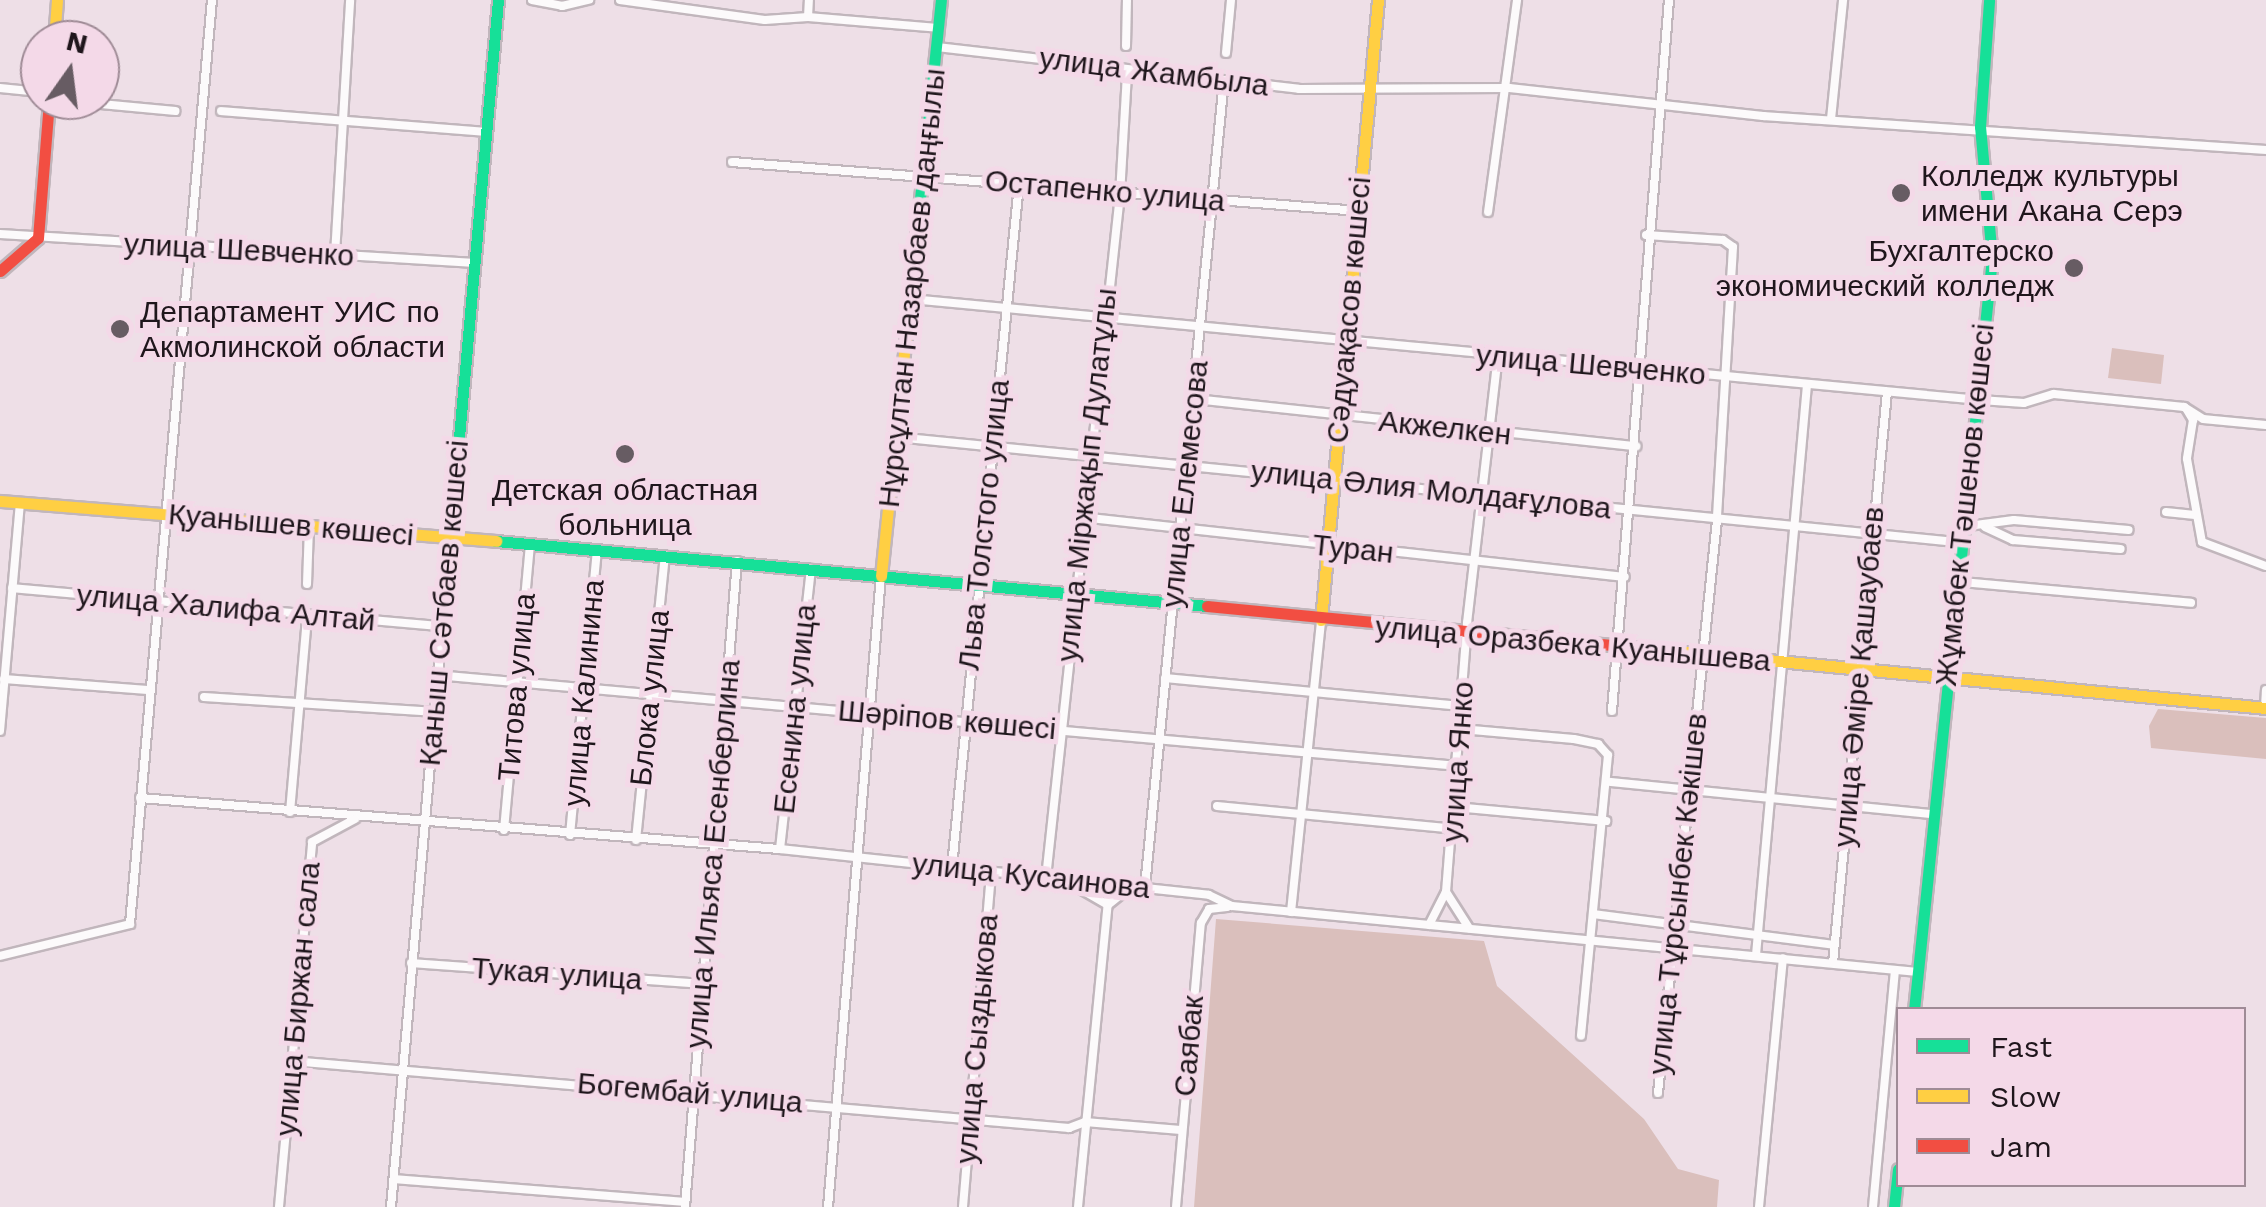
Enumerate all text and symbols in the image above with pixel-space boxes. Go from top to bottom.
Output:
north arrow [20,20,120,120]
text: N [63,24,91,61]
street label: улица Жамбыла [1037,40,1271,104]
street label: Нұрсұлтан Назарбаев даңғылы [871,67,953,509]
place label: Колледж культуры имени Акана Серэ [1921,158,2183,228]
street label: Остапенко улица [984,163,1226,219]
street label: Сәдуақасов көшесі [1319,175,1379,445]
marker: Колледж культуры имени Акана Серэ [1890,182,1912,204]
street label: улица Шевченко [123,226,355,274]
place label: Бухгалтерско экономический колледж [1716,233,2054,304]
marker: Бухгалтерско экономический колледж [2063,257,2085,279]
street label: улица Міржақып Дулатұлы [1049,286,1125,664]
place label: Департамент УИС по Акмолинской области [140,294,445,364]
marker: Департамент УИС по Акмолинской области [109,318,131,340]
street label: Жұмабек Тәшенов көшесі [1928,322,2002,688]
street label: улица Шевченко [1475,337,1707,393]
street label: улица Елемесова [1154,359,1216,609]
street label: Льва Толстого улица [951,378,1017,672]
street label: Акжелкен [1377,403,1513,453]
street label: Қаныш Сәтбаев көшесі [412,439,476,767]
marker: Детская областная больница [612,441,638,467]
street label: улица Әлия Молдағұлова [1249,453,1613,527]
place label: Детская областная больница [492,472,758,542]
street label: Қуанышев көшесі [167,496,415,554]
street label: улица Әміре Қашаубаев [1826,505,1892,849]
street label: Туран [1311,527,1395,571]
street label: улица Халифа Алтай [75,577,377,639]
street label: улица Калинина [556,578,612,808]
street label: Титова улица [491,591,543,783]
street label: Есенина улица [766,602,824,816]
street label: Блока улица [623,608,677,788]
street label: улица Оразбека Куанышева [1374,609,1772,679]
street label: улица Ильяса Есенберлина [678,658,748,1050]
street label: улица Янко [1434,680,1482,844]
street label: Шәріпов көшесі [836,693,1058,747]
street label: улица Тұрсынбек Кәкішев [1641,711,1715,1077]
street label: улица Кусаинова [910,846,1152,906]
street label: улица Биржан сала [268,860,328,1138]
street label: улица Сыздыкова [948,913,1006,1165]
street label: Тукая улица [470,950,644,998]
street label: Саябак [1167,994,1211,1098]
legend [1896,1007,2246,1187]
text: Fast [1990,1029,2052,1064]
street label: Богембай улица [576,1065,804,1121]
text: Slow [1990,1079,2061,1114]
text: Jam [1990,1129,2052,1164]

